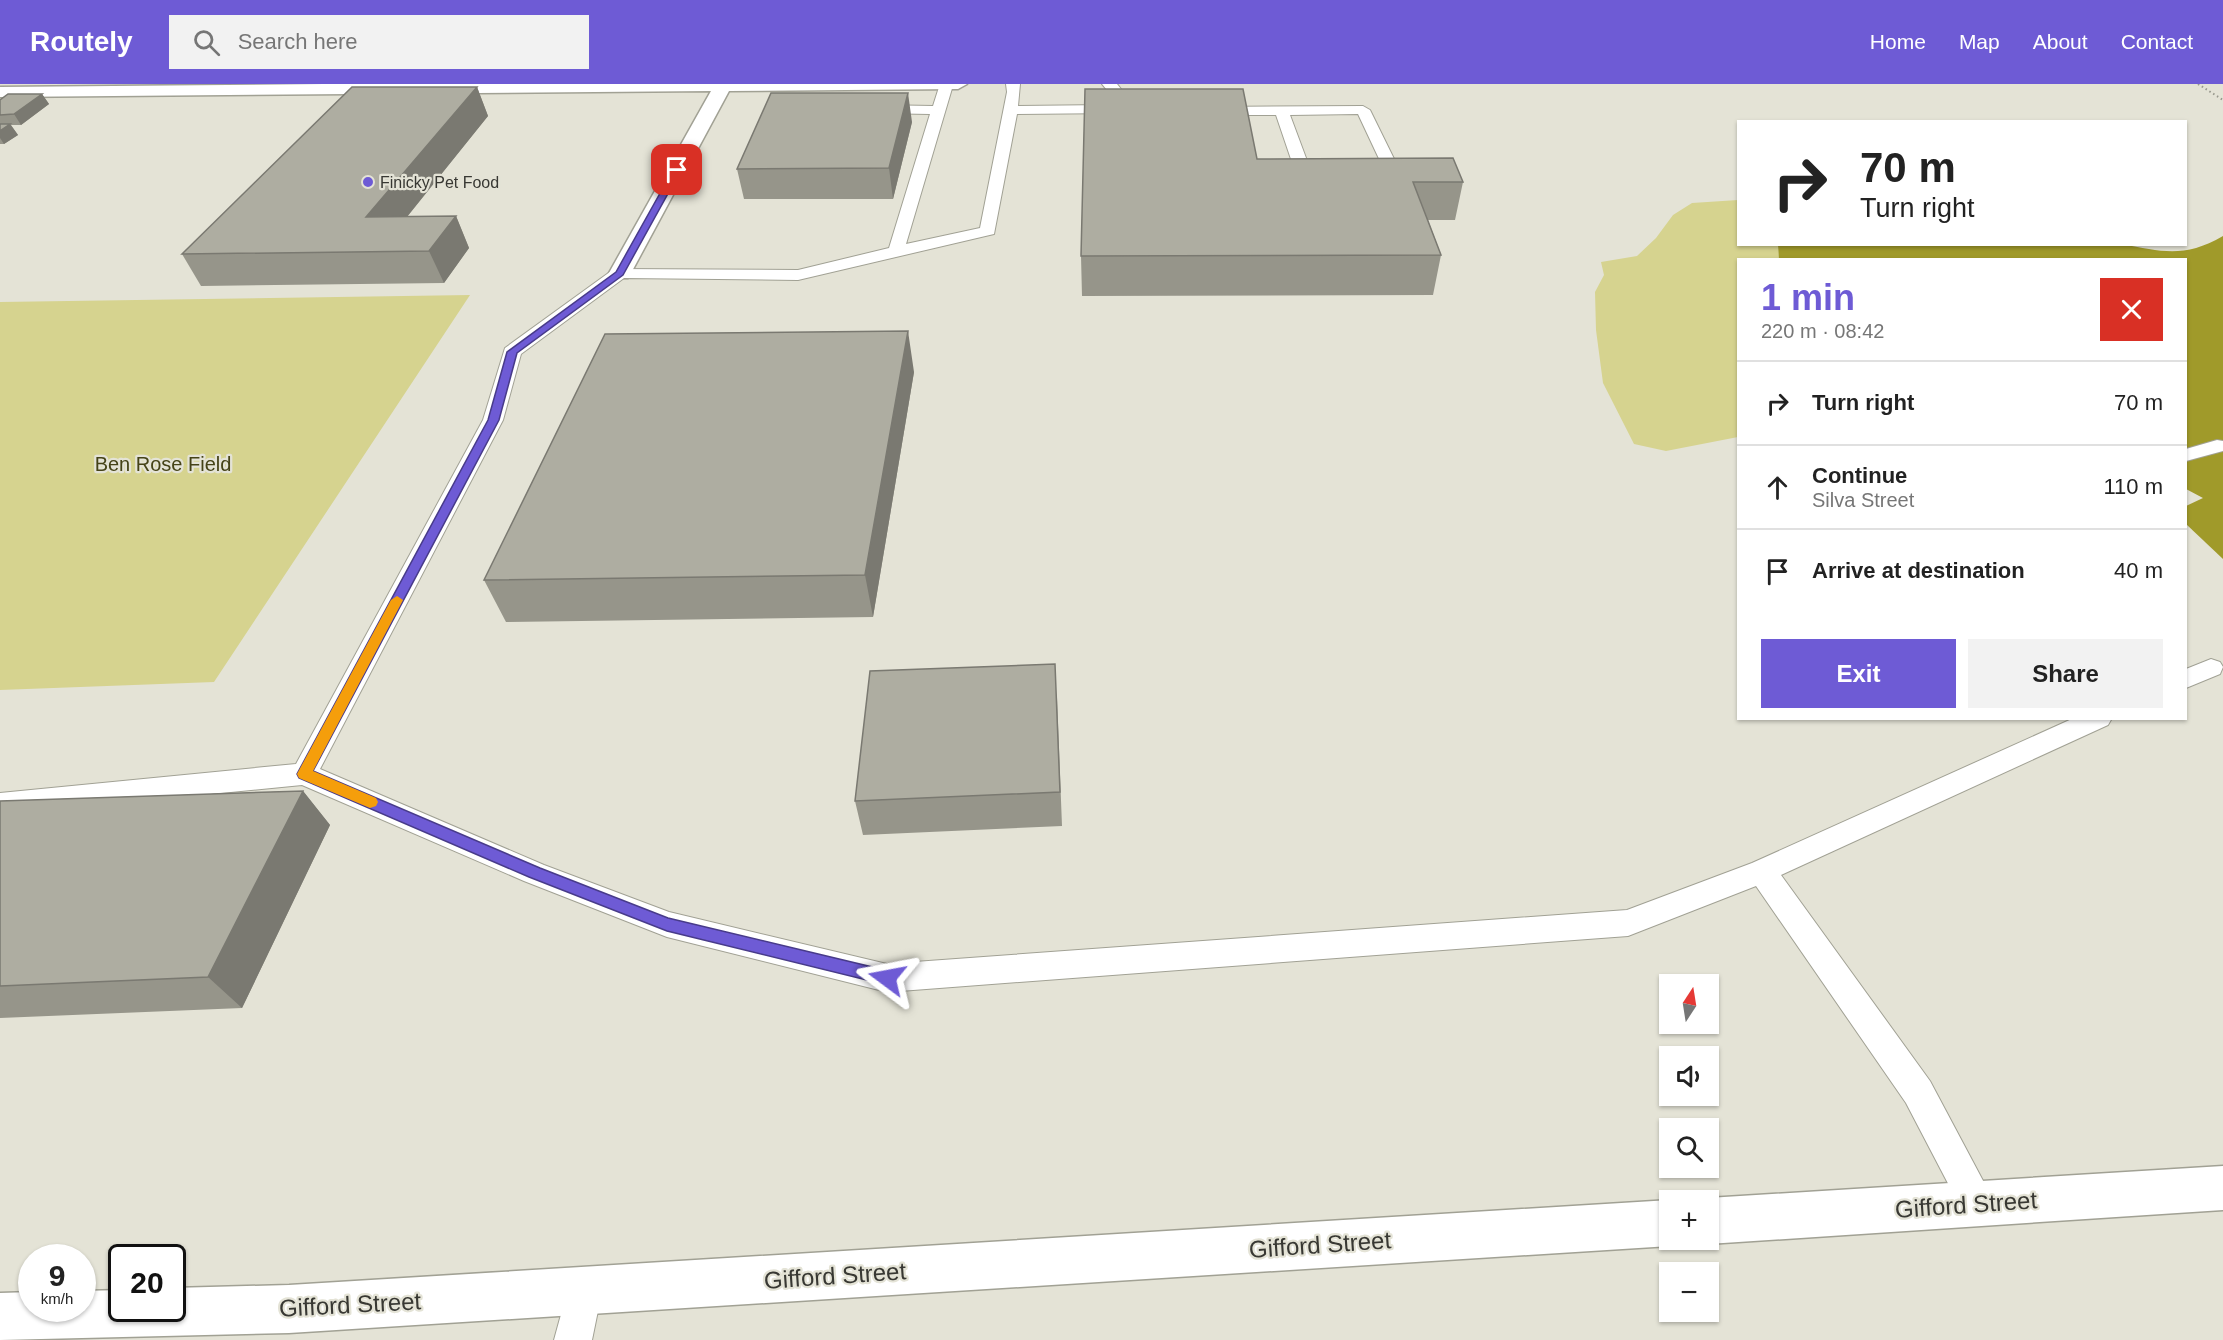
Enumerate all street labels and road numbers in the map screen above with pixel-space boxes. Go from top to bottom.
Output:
street label: Gifford Street [1894,1186,2038,1223]
street label: Gifford Street [1248,1226,1392,1263]
street label: Gifford Street [763,1257,907,1294]
street label: Gifford Street [278,1287,422,1322]

